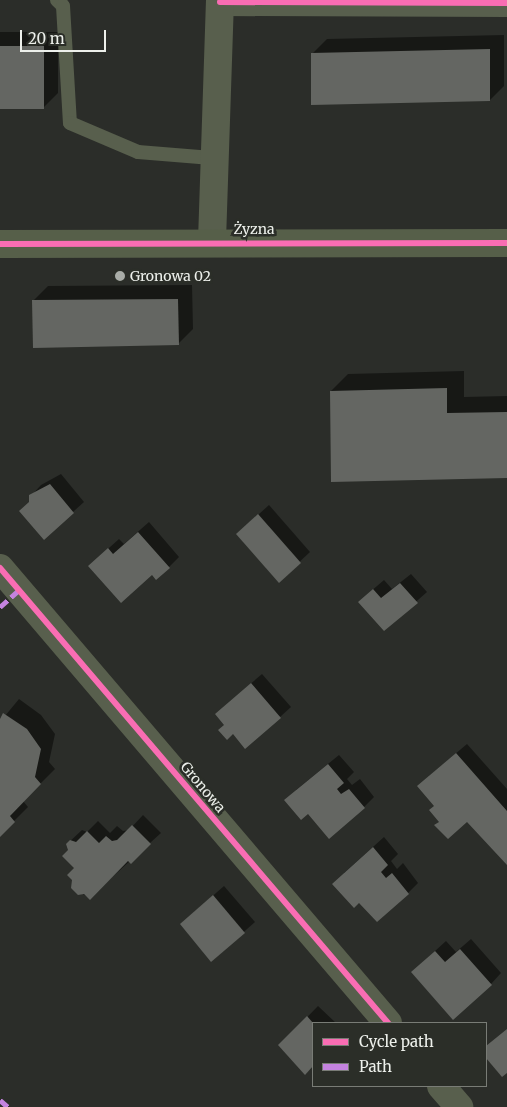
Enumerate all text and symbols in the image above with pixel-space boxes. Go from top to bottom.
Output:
scale bar [22,20,109,52]
text: 20 m [28,29,65,48]
street label: Żyzna [233,221,275,237]
place label: Gronowa 02 [130,268,211,284]
marker: Gronowa 02 [114,270,126,282]
street label: Gronowa [177,758,229,816]
legend [312,1022,487,1087]
text: Cycle path [359,1032,434,1051]
text: Path [359,1057,392,1076]

